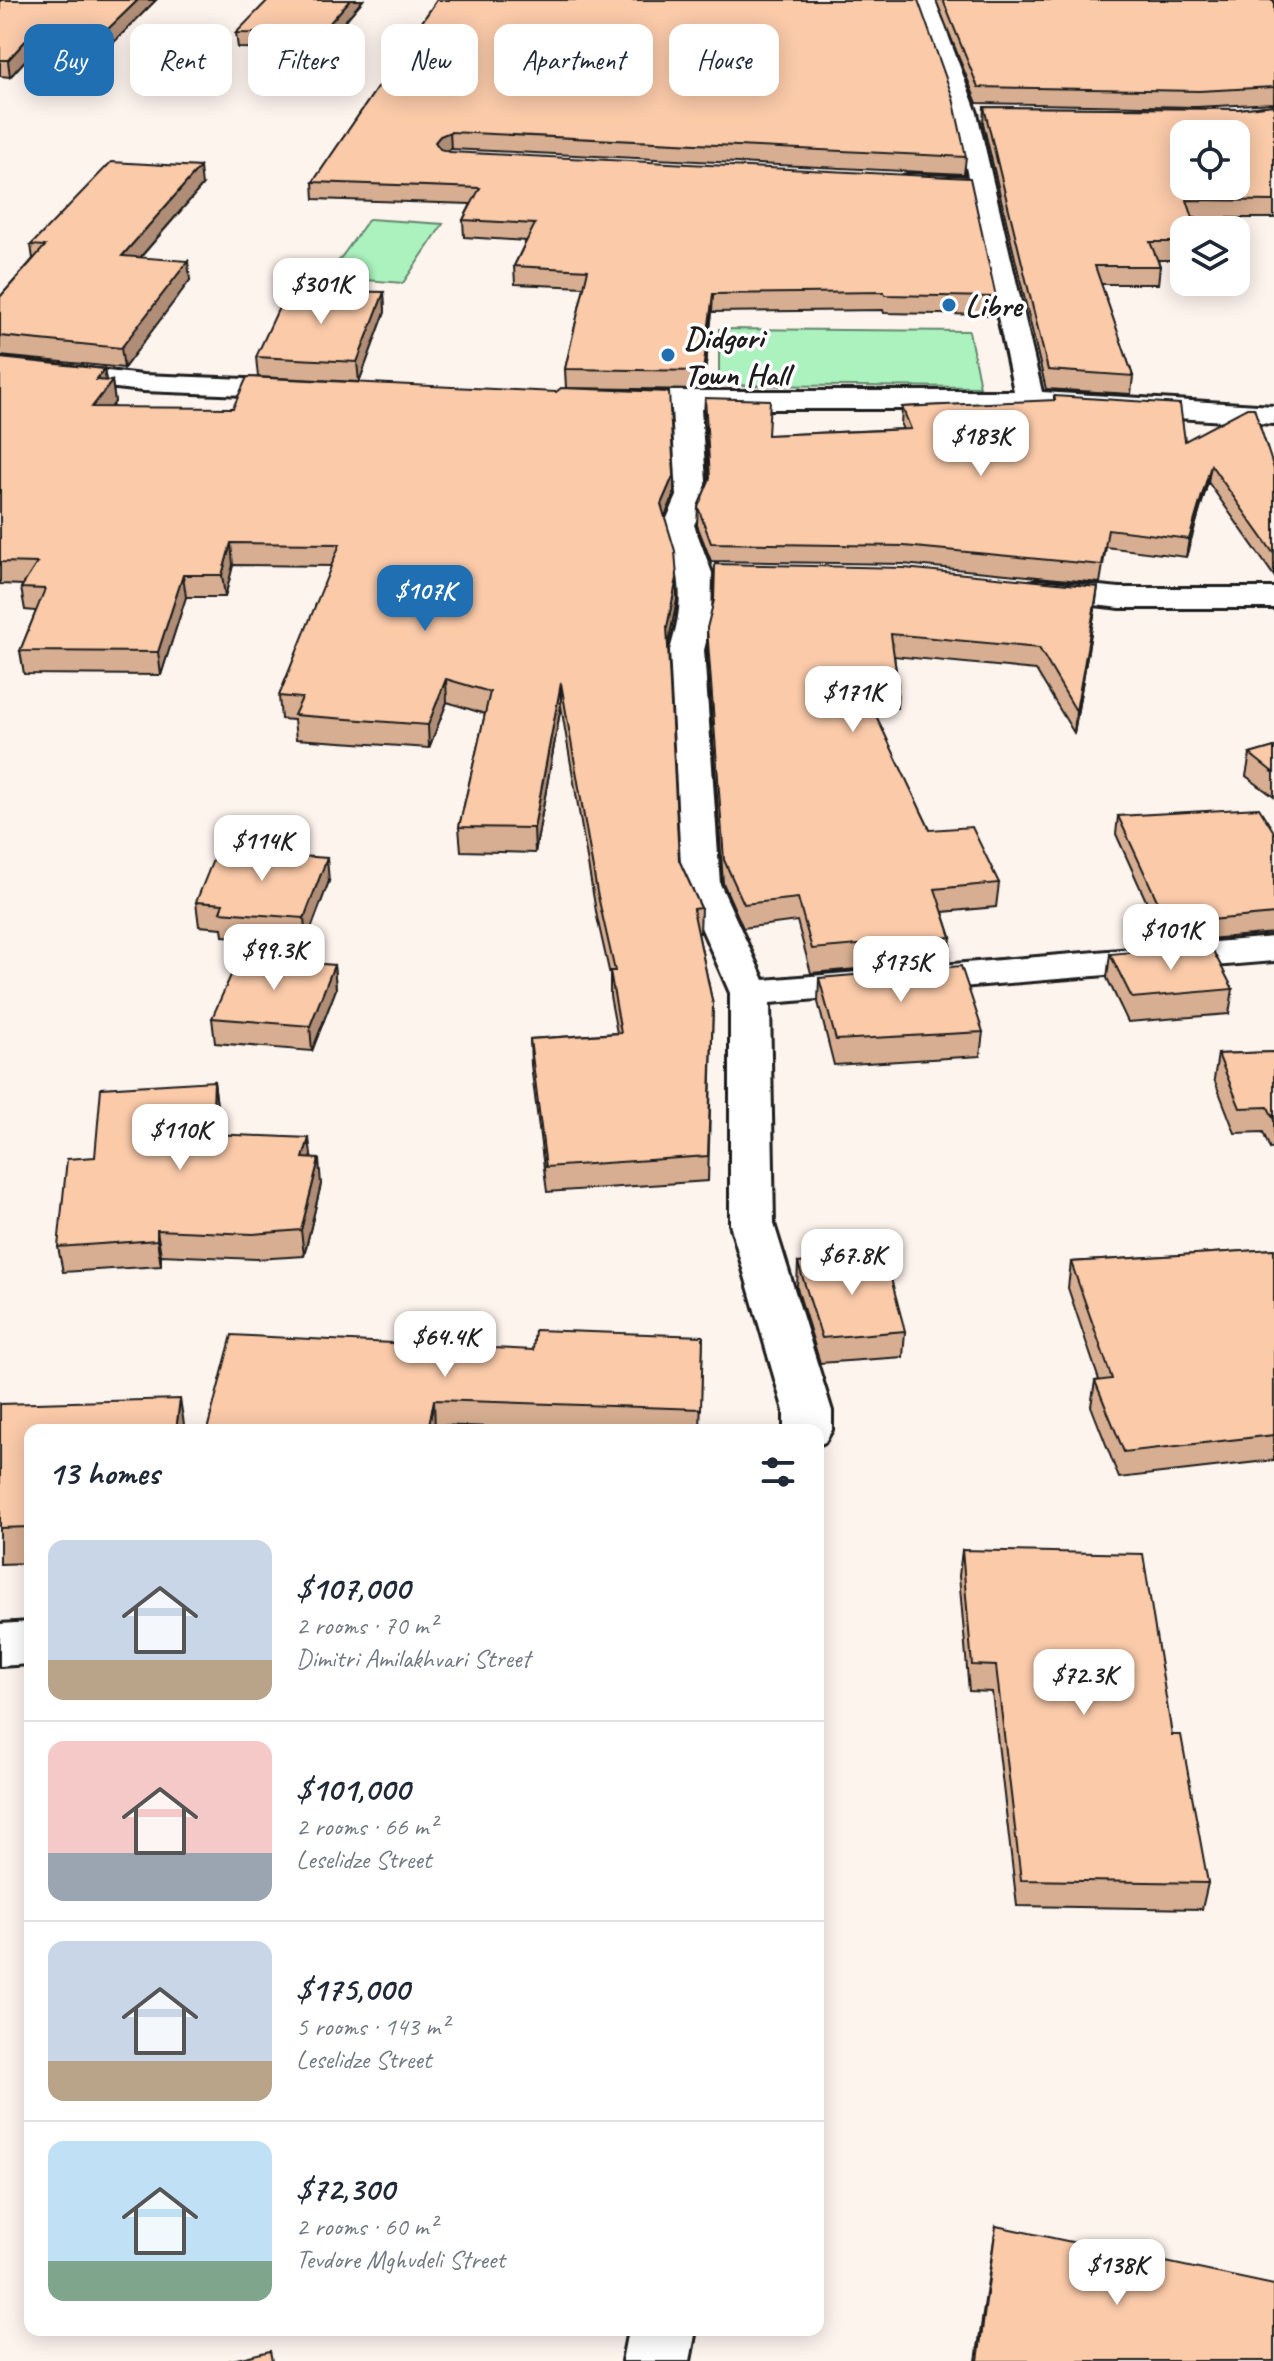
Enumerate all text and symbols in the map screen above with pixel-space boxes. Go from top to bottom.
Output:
chip: Buy [24,24,114,96]
chip: Rent [130,24,232,96]
chip: Filters [248,24,365,96]
chip: New [381,24,478,96]
chip: Apartment [494,24,653,96]
chip: House [669,24,779,96]
map controls [1170,120,1250,296]
button: locate [1170,120,1250,200]
button: layers [1170,216,1250,296]
pin: $301K [265,258,377,326]
text: $301K [291,267,351,300]
place label: Libre [965,285,1024,326]
marker: Libre [940,296,958,314]
place label: Didgori Town Hall [684,317,795,395]
marker: Didgori Town Hall [659,346,677,364]
pin: $183K [925,410,1037,478]
text: $183K [951,419,1011,452]
pin: $107K [369,565,481,633]
text: $107K [395,574,455,607]
pin: $171K [797,666,909,734]
text: $171K [823,675,883,708]
pin: $114K [206,815,318,883]
text: $114K [232,824,292,857]
pin: $101K [1115,904,1227,972]
text: $101K [1141,913,1201,946]
pin: $99.3K [209,924,339,992]
text: $99.3K [242,933,306,966]
pin: $175K [845,936,957,1004]
text: $175K [871,945,931,978]
pin: $110K [124,1104,236,1172]
text: $110K [150,1113,210,1146]
pin: $67.8K [787,1229,917,1297]
text: $67.8K [819,1238,885,1271]
pin: $64.4K [380,1311,510,1379]
text: $64.4K [412,1320,478,1353]
icon: filters [756,1450,800,1494]
text: 13 homes [48,1451,159,1494]
text: $107,000 [296,1566,410,1609]
icon: home [112,1572,208,1668]
text: 2 rooms · 70 m² [296,1609,437,1642]
text: Dimitri Amilakhvari Street [296,1642,530,1675]
pin: $72.3K [1019,1649,1149,1717]
text: $72.3K [1051,1658,1117,1691]
text: $101,000 [296,1767,410,1810]
icon: home [112,1773,208,1869]
text: 2 rooms · 66 m² [296,1810,437,1843]
text: Leselidze Street [296,1843,431,1876]
text: $175,000 [296,1967,409,2010]
icon: home [112,1973,208,2069]
text: 5 rooms · 143 m² [296,2010,448,2043]
text: Leselidze Street [296,2043,431,2076]
text: $72,300 [296,2167,394,2210]
icon: home [112,2173,208,2269]
text: 2 rooms · 60 m² [296,2210,437,2243]
pin: $138K [1061,2239,1173,2307]
text: Tevdore Mghvdeli Street [296,2243,505,2276]
text: $138K [1087,2248,1147,2281]

